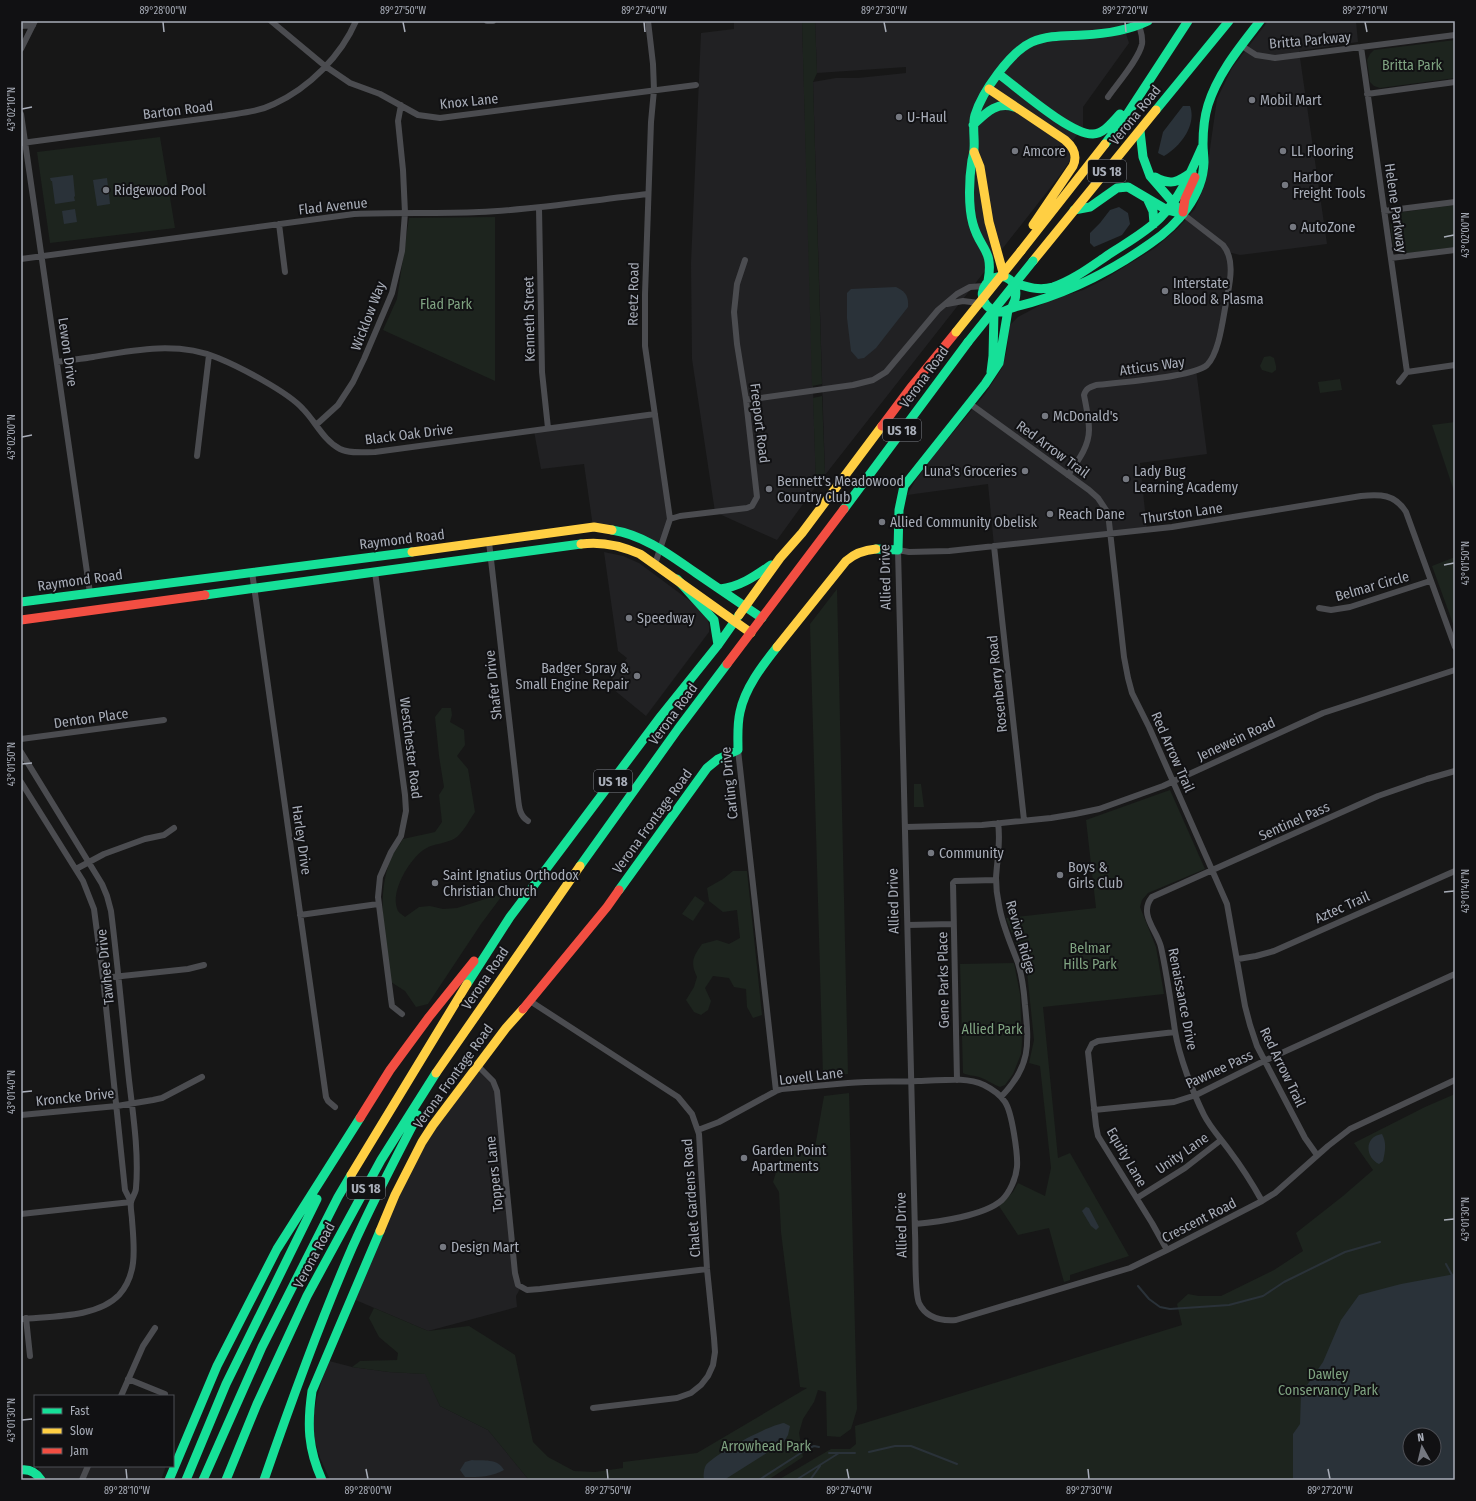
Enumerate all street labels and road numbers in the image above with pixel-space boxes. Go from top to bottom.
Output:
street label: Britta Parkway [1268,28,1352,53]
street label: Verona Road [1106,82,1165,149]
street label: Knox Lane [439,90,499,113]
street label: Barton Road [142,98,214,123]
road number: US 18 [1088,160,1126,182]
street label: Helene Parkway [1381,162,1410,255]
street label: Flad Avenue [298,194,369,219]
street label: Reetz Road [624,262,643,326]
street label: Kenneth Street [520,276,539,362]
street label: Wicklow Way [347,278,390,353]
street label: Lewon Drive [54,316,81,388]
street label: Verona Road [896,343,952,411]
street label: Atticus Way [1118,353,1186,379]
street label: Freeport Road [746,382,773,464]
street label: Red Arrow Trail [1013,417,1093,482]
road number: US 18 [883,419,921,441]
street label: Black Oak Drive [364,421,454,448]
street label: Thurston Lane [1141,499,1224,528]
street label: Raymond Road [358,526,446,553]
street label: Allied Drive [876,544,895,610]
street label: Raymond Road [36,566,124,595]
street label: Belmar Circle [1333,568,1411,605]
street label: Rosenberry Road [984,634,1011,733]
street label: Shafer Drive [481,649,506,721]
street label: Verona Road [645,680,701,748]
street label: Westchester Road [396,696,425,800]
street label: Denton Place [53,705,130,732]
street label: Red Arrow Trail [1147,709,1198,795]
street label: Jenewein Road [1194,714,1278,765]
street label: Carling Drive [717,746,742,820]
street label: Verona Frontage Road [609,766,696,877]
road number: US 18 [594,770,632,792]
street label: Sentinel Pass [1256,798,1332,845]
street label: Harley Drive [288,804,315,876]
street label: Allied Drive [884,868,903,934]
street label: Aztec Trail [1312,888,1372,927]
street label: Revival Ridge [1002,898,1039,976]
street label: Tawhee Drive [93,928,118,1006]
street label: Gene Parks Place [934,931,953,1029]
street label: Verona Road [458,944,513,1013]
street label: Renaissance Drive [1164,947,1201,1052]
street label: Verona Frontage Road [410,1021,497,1132]
street label: Red Arrow Trail [1256,1025,1309,1110]
street label: Pawnee Pass [1183,1046,1256,1092]
street label: Lovell Lane [778,1064,844,1089]
street label: Kroncke Drive [35,1085,115,1110]
street label: Equity Lane [1103,1124,1150,1190]
street label: Unity Lane [1153,1129,1212,1178]
street label: Toppers Lane [482,1135,507,1213]
street label: Chalet Gardens Road [679,1138,704,1258]
road number: US 18 [347,1177,385,1199]
street label: Allied Drive [892,1192,911,1258]
street label: Crescent Road [1159,1194,1239,1246]
street label: Verona Road [290,1219,339,1291]

